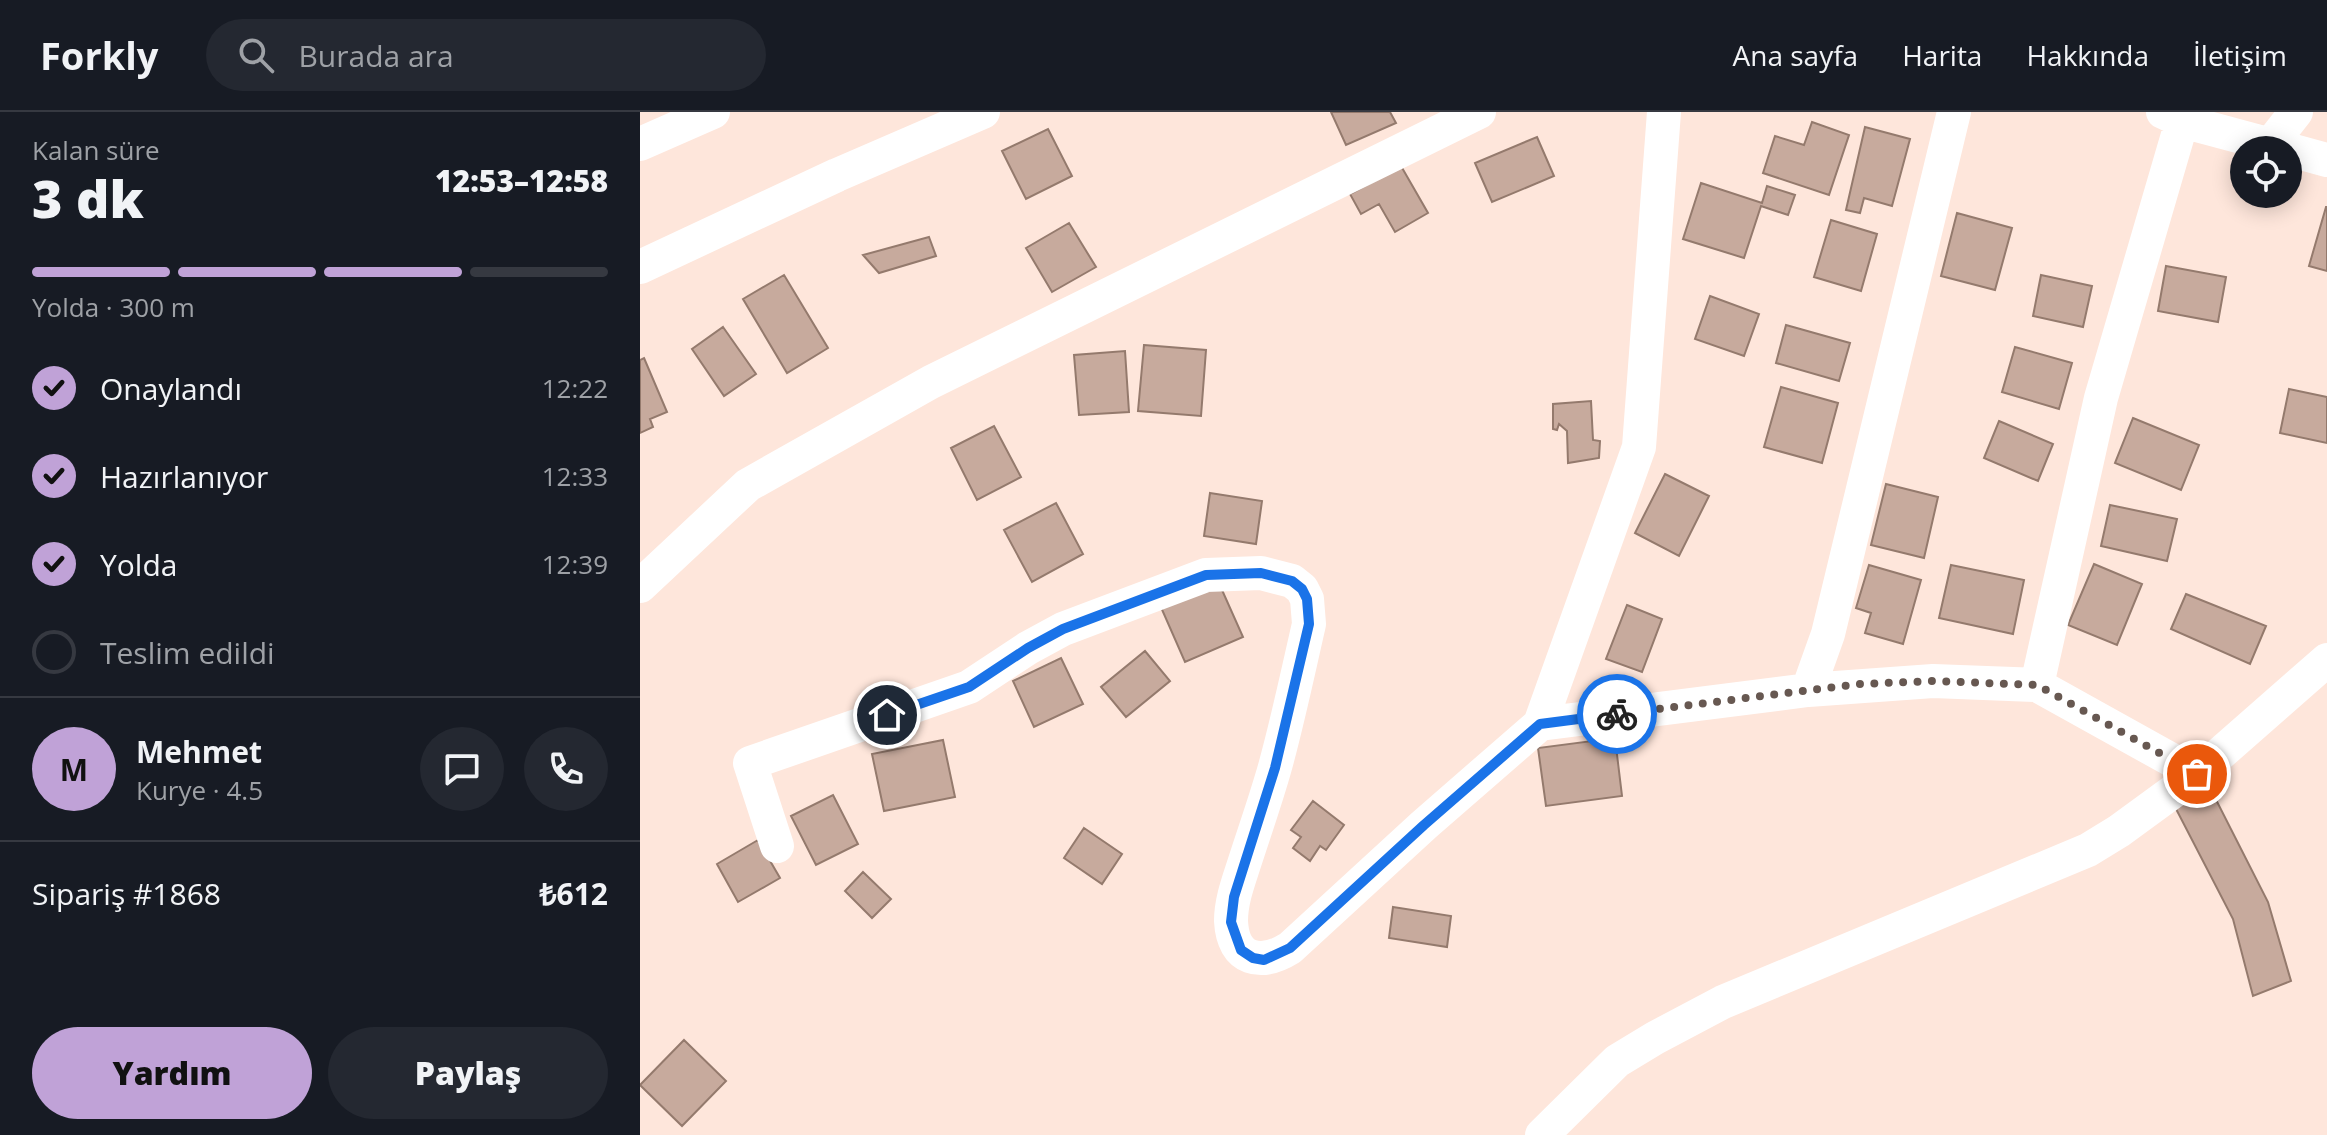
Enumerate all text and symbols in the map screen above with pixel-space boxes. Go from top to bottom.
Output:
search box [206,19,766,91]
text: Forkly [40,29,158,81]
icon: search [234,33,278,77]
text: Burada ara [298,35,454,76]
text: Ana sayfa [1733,36,1858,74]
text: Harita [1902,36,1982,74]
text: Hakkında [2026,36,2149,74]
text: İletişim [2193,36,2287,74]
text: Kalan süre [32,132,160,168]
map controls [2230,136,2302,208]
button: locate [2230,136,2302,208]
text: 12:53–12:58 [435,160,608,201]
text: 3 dk [32,162,144,233]
text: Yolda · 300 m [32,289,195,325]
icon: check [32,366,76,410]
text: Onaylandı [100,368,242,409]
text: 12:22 [542,370,608,406]
icon: check [32,454,76,498]
text: Hazırlanıyor [100,456,268,497]
text: 12:33 [542,458,608,494]
icon: check [32,542,76,586]
text: Yolda [100,544,177,585]
text: 12:39 [542,546,608,582]
text: Teslim edildi [100,632,275,673]
courier [1577,674,1657,754]
pin [853,681,921,749]
icon: bike [1595,692,1639,736]
icon: home [865,693,909,737]
button: chat [420,727,504,811]
button: phone [524,727,608,811]
text: Mehmet [136,731,262,772]
pin [2163,740,2231,808]
text: M [60,749,88,790]
icon: bag [2175,752,2219,796]
text: Kurye · 4.5 [136,772,263,808]
text: Sipariş #1868 [32,873,221,914]
text: ₺612 [539,873,608,914]
button: Yardım [32,1027,312,1119]
button: Paylaş [328,1027,608,1119]

